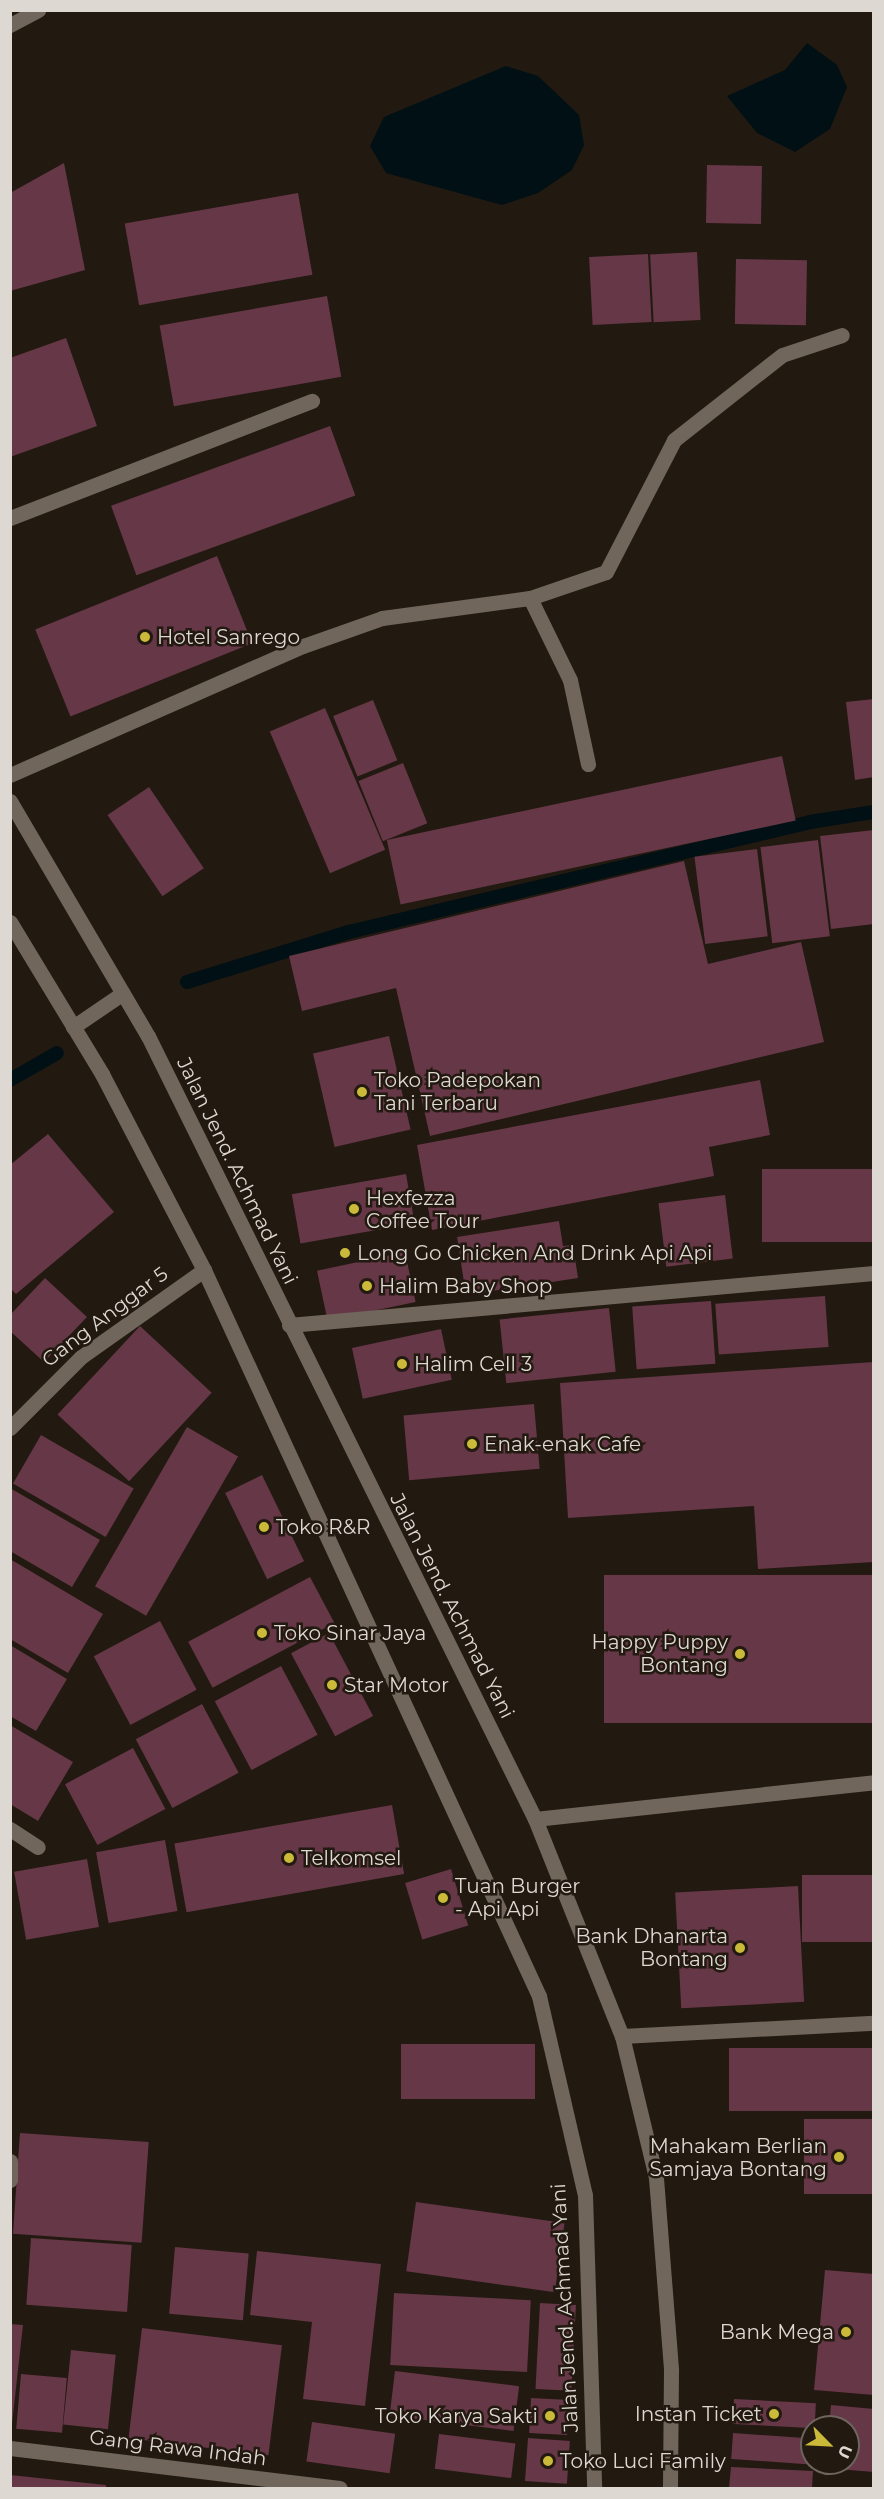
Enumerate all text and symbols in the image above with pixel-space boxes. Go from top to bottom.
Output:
place label: Hotel Sanrego [157,625,300,649]
marker: Hotel Sanrego [138,630,152,644]
street label: Jalan Jend. Achmad Yani [172,1054,302,1288]
place label: Toko Padepokan Tani Terbaru [374,1068,541,1115]
marker: Toko Padepokan Tani Terbaru [355,1085,369,1099]
place label: Hexfezza Coffee Tour [366,1186,479,1233]
marker: Hexfezza Coffee Tour [347,1202,361,1216]
place label: Long Go Chicken And Drink Api Api [357,1241,712,1265]
marker: Long Go Chicken And Drink Api Api [338,1246,352,1260]
street label: Gang Anggar 5 [37,1262,173,1372]
place label: Halim Baby Shop [379,1274,552,1298]
marker: Halim Baby Shop [360,1279,374,1293]
place label: Halim Cell 3 [414,1352,532,1376]
marker: Halim Cell 3 [395,1357,409,1371]
place label: Enak-enak Cafe [484,1432,641,1456]
marker: Enak-enak Cafe [465,1437,479,1451]
street label: Jalan Jend. Achmad Yani [385,1490,519,1722]
place label: Toko R&R [276,1515,371,1539]
marker: Toko R&R [257,1520,271,1534]
place label: Toko Sinar Jaya [274,1621,426,1645]
marker: Toko Sinar Jaya [255,1626,269,1640]
place label: Happy Puppy Bontang [592,1630,728,1677]
marker: Happy Puppy Bontang [733,1647,747,1661]
place label: Star Motor [344,1673,449,1697]
marker: Star Motor [325,1678,339,1692]
place label: Telkomsel [301,1846,401,1870]
marker: Telkomsel [282,1851,296,1865]
place label: Tuan Burger - Api Api [455,1874,580,1921]
marker: Tuan Burger - Api Api [436,1891,450,1905]
place label: Bank Dhanarta Bontang [575,1924,728,1971]
marker: Bank Dhanarta Bontang [733,1941,747,1955]
place label: Mahakam Berlian Samjaya Bontang [649,2134,827,2181]
marker: Mahakam Berlian Samjaya Bontang [832,2150,846,2164]
street label: Jalan Jend. Achmad Yani [546,2183,584,2433]
place label: Bank Mega [720,2320,834,2344]
marker: Bank Mega [839,2325,853,2339]
place label: Instan Ticket [635,2402,762,2426]
place label: Toko Karya Sakti [375,2404,538,2428]
marker: Instan Ticket [767,2407,781,2421]
marker: Toko Karya Sakti [543,2409,557,2423]
north arrow [800,2415,860,2475]
street label: Gang Rawa Indah [88,2425,268,2471]
text: U [834,2442,856,2461]
place label: Toko Luci Family [560,2449,726,2473]
marker: Toko Luci Family [541,2454,555,2468]

